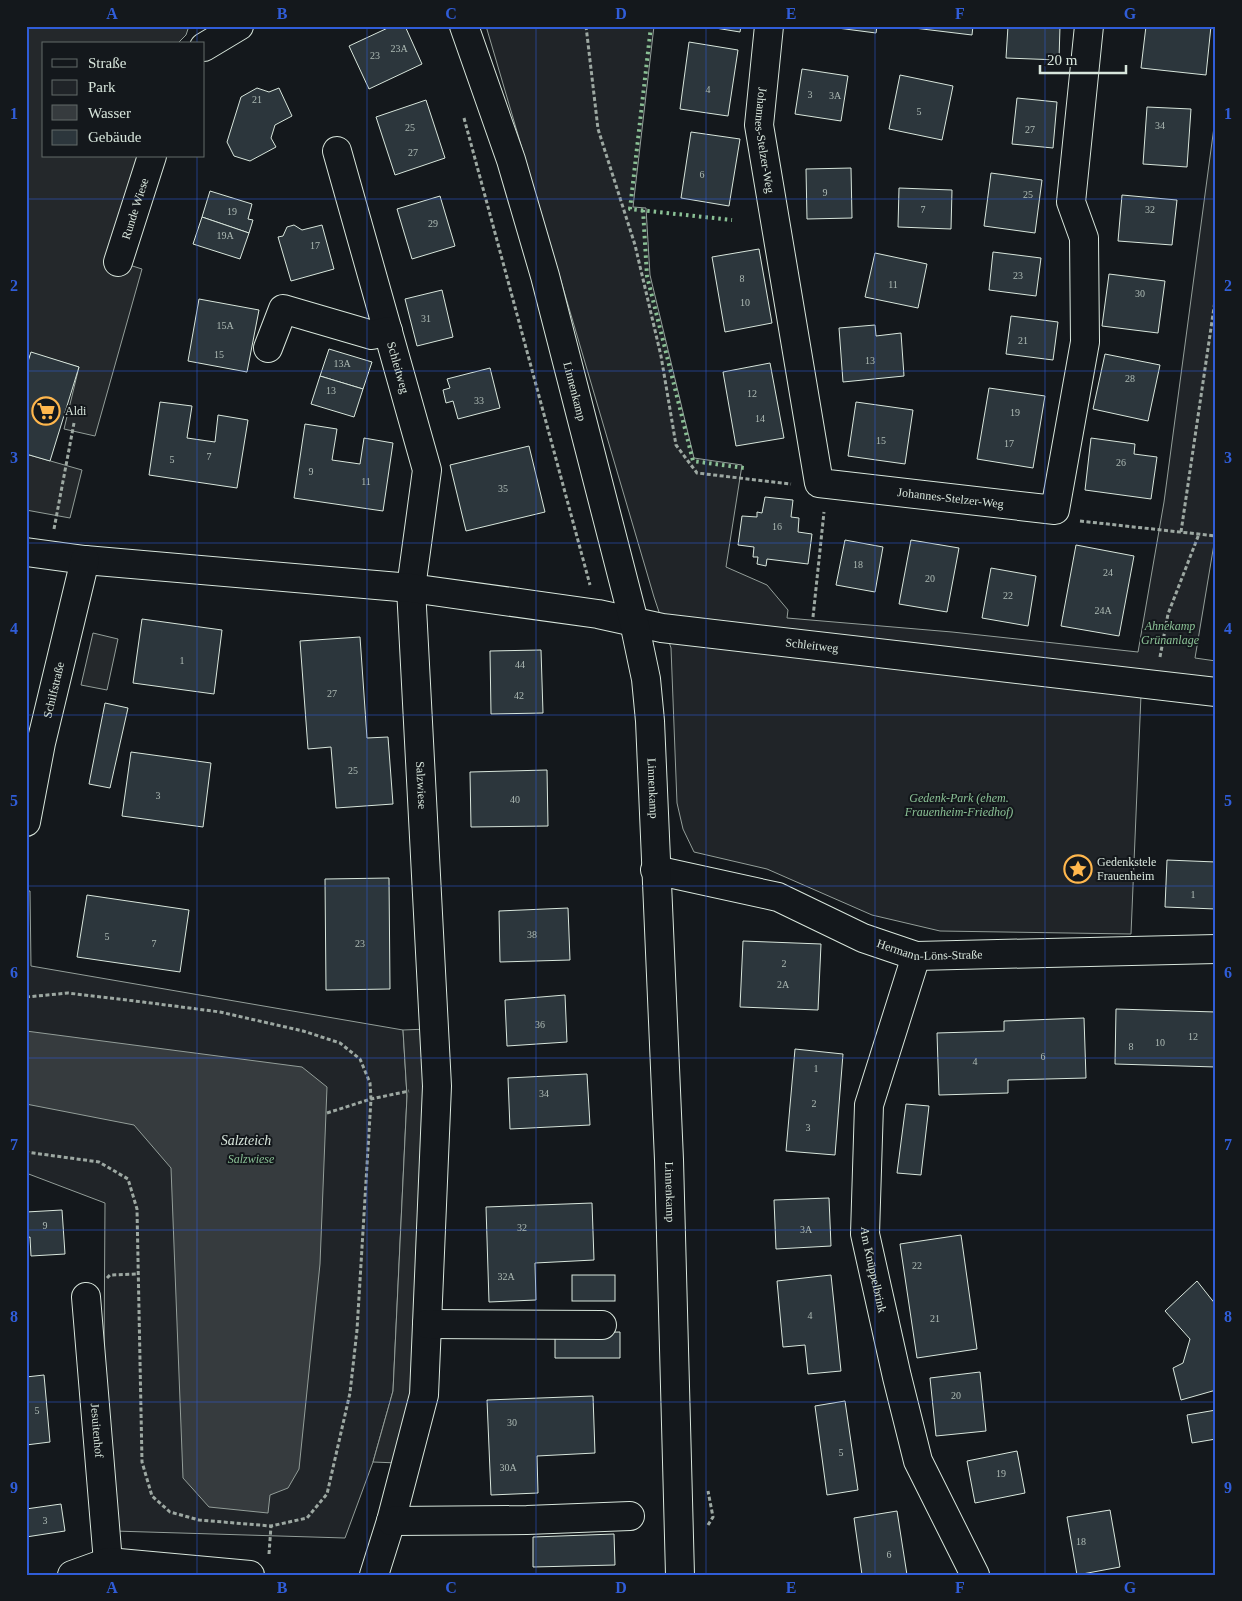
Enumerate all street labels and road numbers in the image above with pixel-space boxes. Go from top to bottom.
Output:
street label: Johannes-Stelzer-Weg [752,87,777,194]
street label: Runde Wiese [119,176,151,241]
street label: Schleitweg [384,340,412,395]
street label: Linnenkamp [560,360,589,422]
street label: Johannes-Stelzer-Weg [897,485,1005,511]
street label: Schleitweg [785,635,839,655]
street label: Schilfstraße [40,660,67,719]
street label: Linnenkamp [645,758,661,819]
street label: Salzwiese [413,761,430,810]
street label: Hermann-Löns-Straße [875,936,983,963]
street label: Linnenkamp [662,1161,678,1223]
street label: Am Knüppelbrink [858,1227,889,1314]
street label: Jesuitenhof [88,1403,106,1458]

